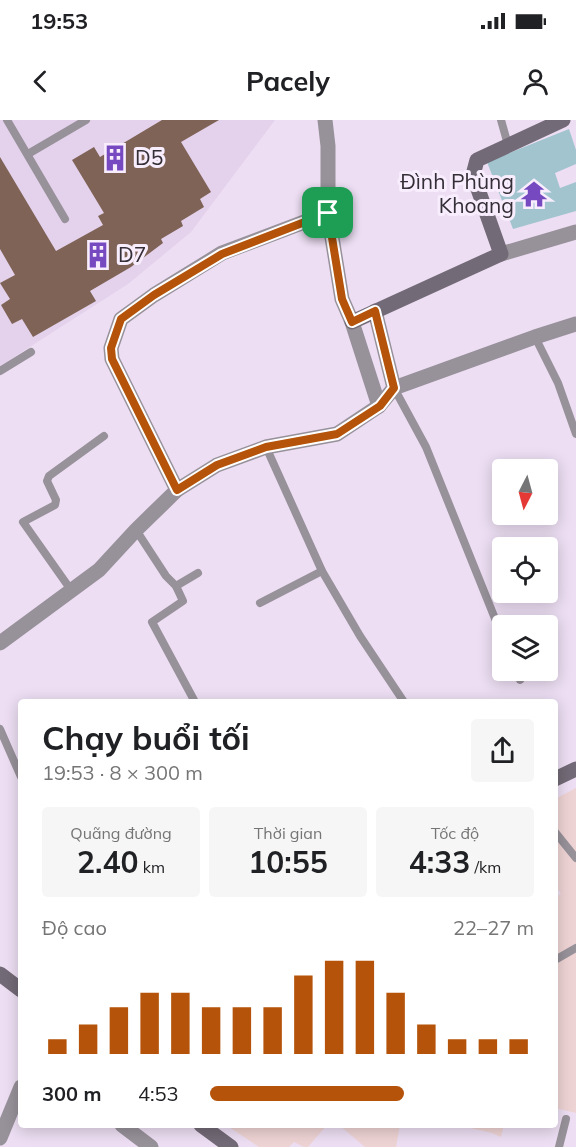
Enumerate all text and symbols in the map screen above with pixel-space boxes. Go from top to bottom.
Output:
text: 19:53 [30,7,88,35]
text: Pacely [246,64,330,98]
icon: back [24,65,57,98]
icon: person [519,65,552,98]
building icon: D5 [100,143,130,173]
place label: D5 [135,144,163,170]
place label: Đình Phùng Khoang [400,168,514,218]
temple icon: Đình Phùng Khoang [519,179,549,209]
pin [302,187,353,238]
icon: arrive [311,196,344,229]
building icon: D7 [83,240,113,270]
place label: D7 [118,241,146,267]
north arrow [492,459,558,525]
map controls [492,459,558,681]
button: locate [492,537,558,603]
button: layers [492,615,558,681]
text: Chạy buổi tối [42,717,250,758]
button: share [471,719,534,782]
text: 19:53 · 8 × 300 m [42,760,203,785]
text: Quãng đường [70,823,172,843]
text: Thời gian [254,823,322,843]
text: Tốc độ [431,823,479,843]
text: 2.40 [77,843,138,881]
text: 10:55 [248,843,328,881]
text: 4:33 [409,843,470,881]
text: km [138,857,165,877]
text: /km [470,857,501,877]
text: Độ cao [42,915,107,940]
text: 22–27 m [453,915,534,940]
text: 300 m [42,1081,101,1106]
text: 4:53 [138,1081,179,1106]

